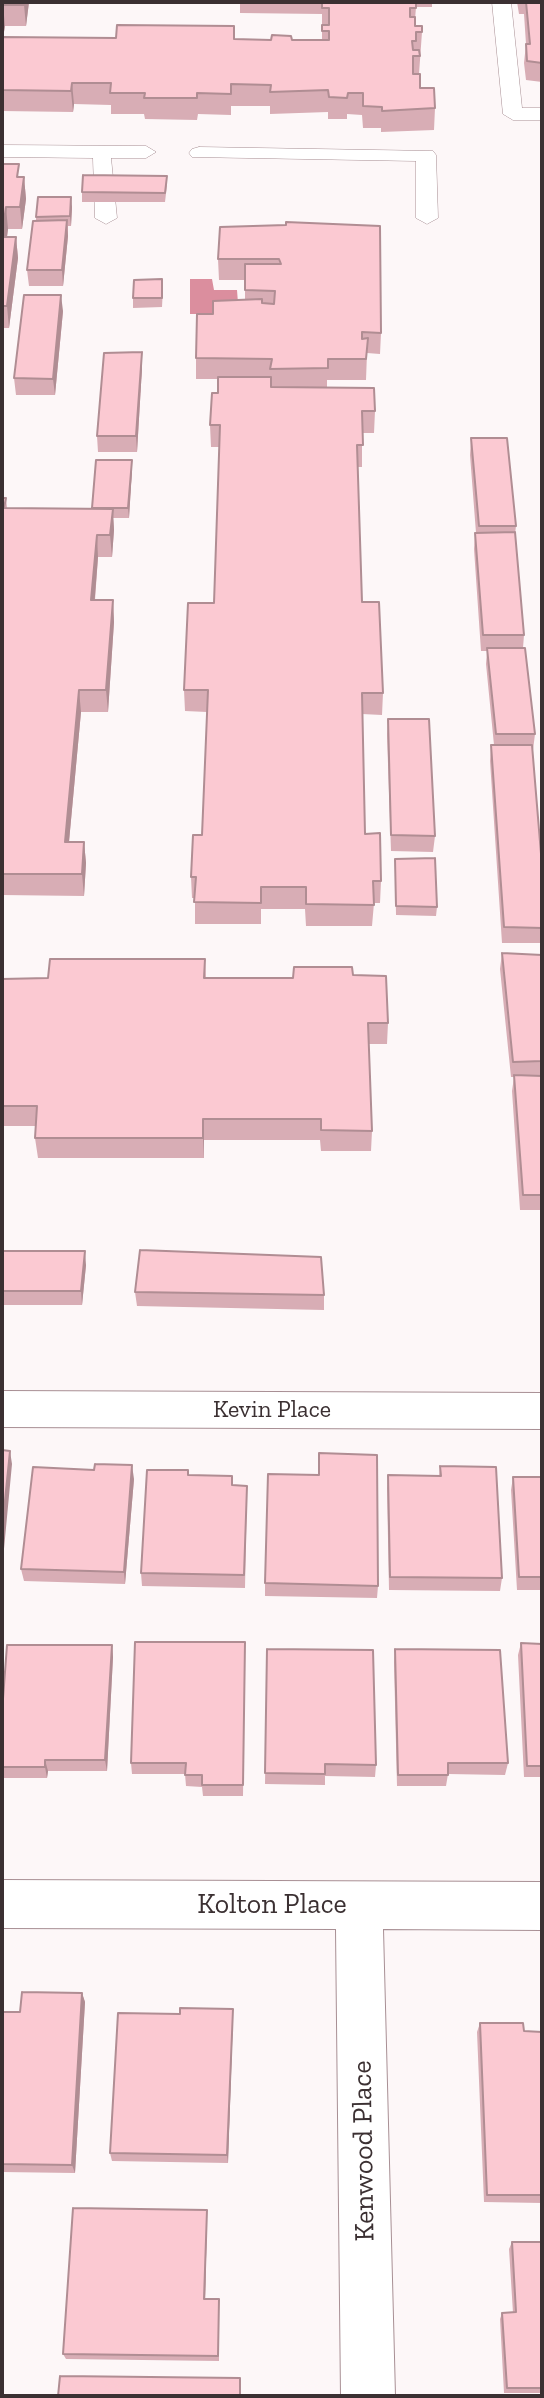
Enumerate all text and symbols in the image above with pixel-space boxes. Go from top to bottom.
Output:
street label: Kevin Place [213,1396,331,1424]
street label: Kolton Place [197,1888,347,1922]
street label: Kenwood Place [346,2060,382,2242]

